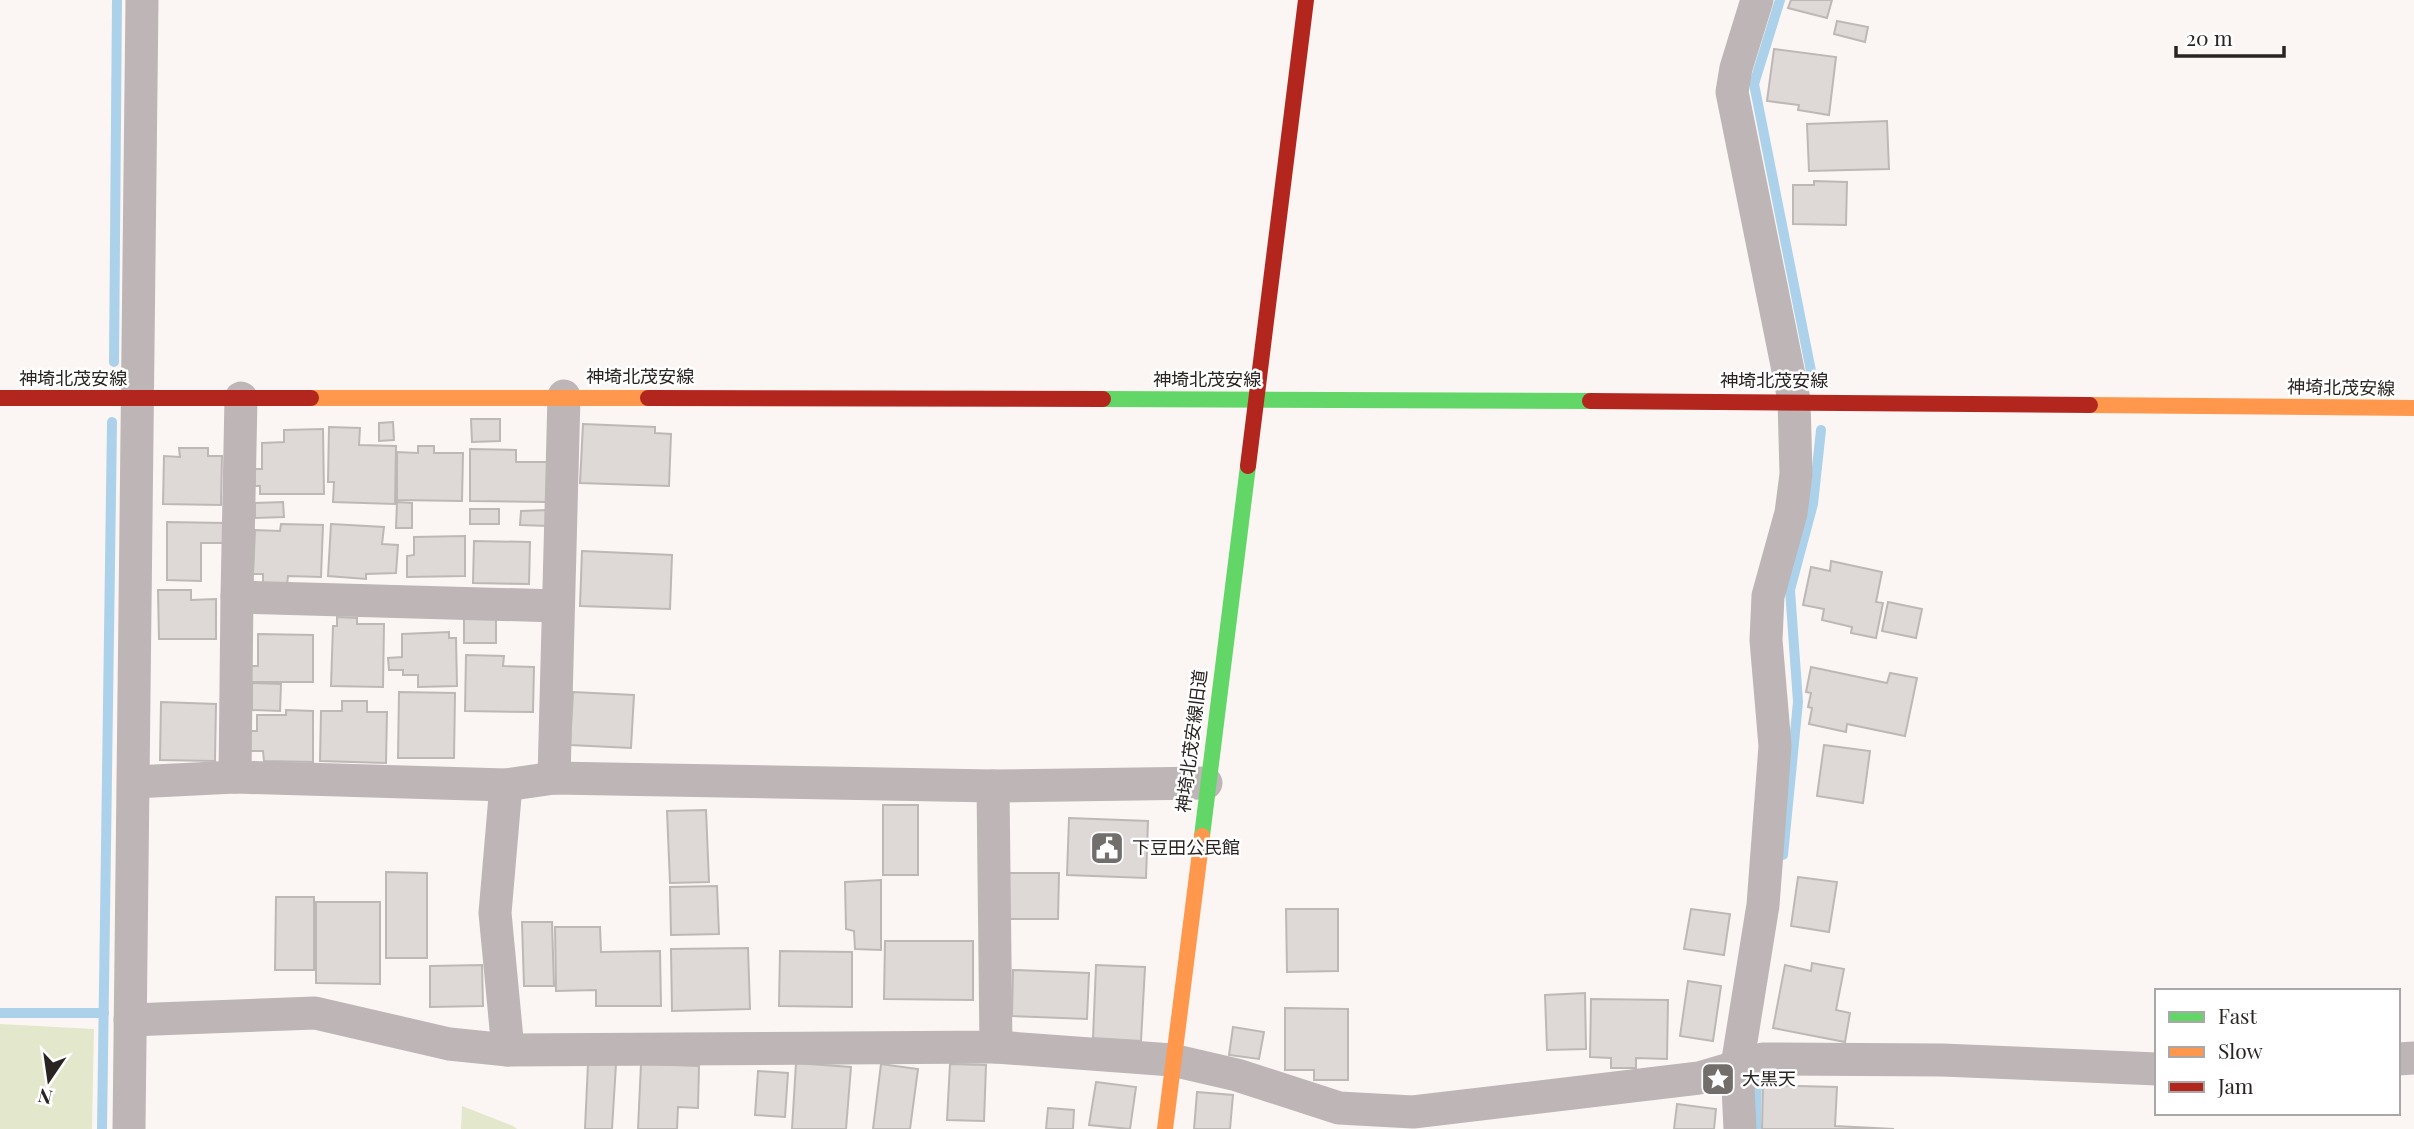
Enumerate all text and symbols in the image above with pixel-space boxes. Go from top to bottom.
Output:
scale bar [2176,14,2284,58]
text: 20 m [2186,23,2233,51]
street label: 神埼北茂安線 [586,364,694,388]
street label: 神埼北茂安線 [19,366,127,390]
street label: 神埼北茂安線 [1153,367,1261,391]
street label: 神埼北茂安線 [1720,368,1828,392]
street label: 神埼北茂安線 [2287,374,2395,400]
street label: 神埼北茂安線旧道 [1170,668,1212,814]
public building icon: 下豆田公民館 [1088,829,1126,867]
place label: 下豆田公民館 [1132,835,1240,859]
legend [2155,989,2400,1115]
text: Fast [2218,1001,2257,1029]
text: Slow [2218,1036,2263,1064]
north arrow [14,1045,84,1115]
place icon: 大黒天 [1699,1060,1737,1098]
place label: 大黒天 [1742,1066,1796,1090]
text: Jam [2217,1071,2254,1099]
text: N [35,1083,55,1112]

